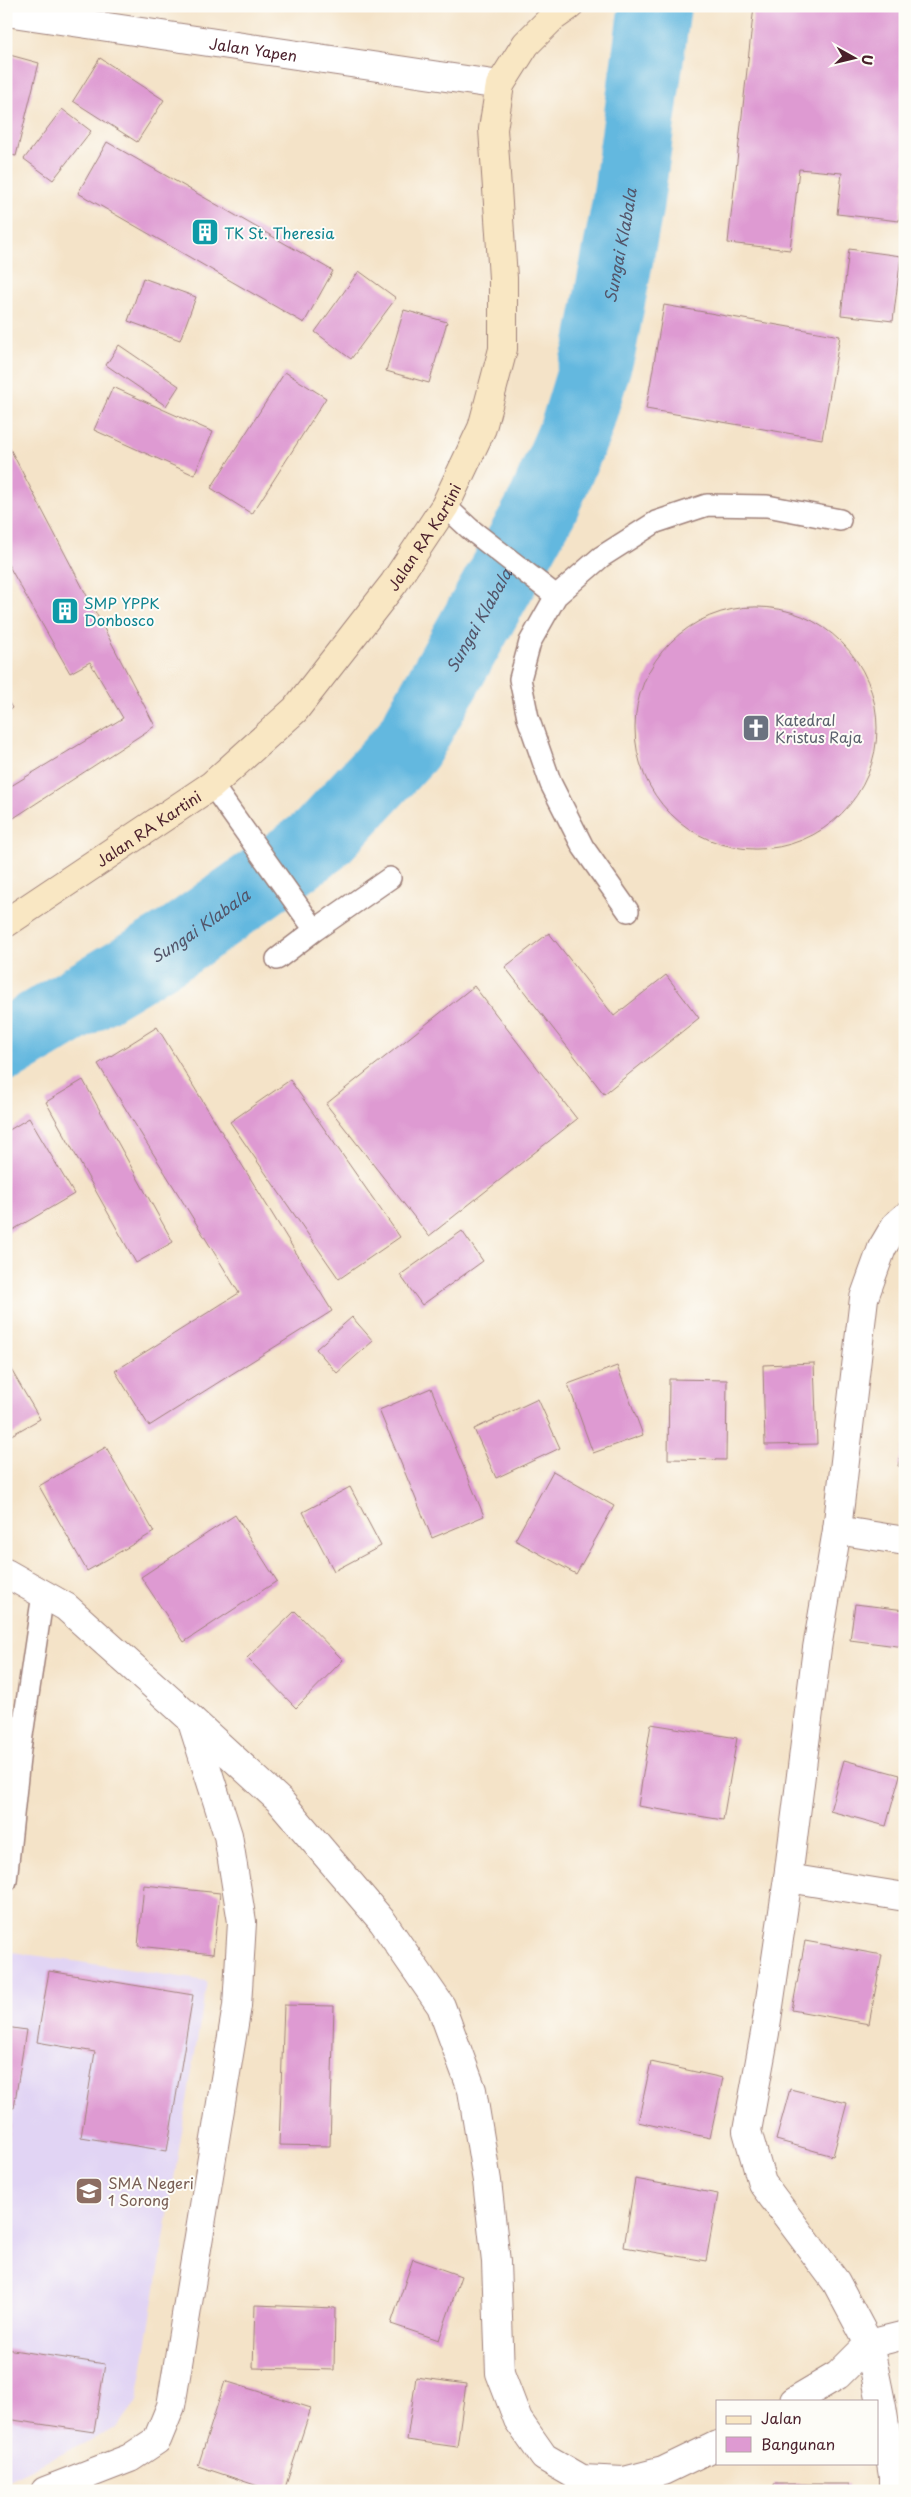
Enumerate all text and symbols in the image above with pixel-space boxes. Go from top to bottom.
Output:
street label: Jalan Yapen [208,31,299,66]
north arrow [828,32,878,82]
text: U [856,53,879,67]
water label: Sungai Klabala [597,186,642,305]
building icon: TK St. Theresia [190,217,220,247]
place label: TK St. Theresia [224,221,335,244]
street label: Jalan RA Kartini [381,479,466,595]
water label: Sungai Klabala [439,563,518,676]
place label: SMP YPPK Donbosco [84,591,160,631]
building icon: SMP YPPK Donbosco [50,596,80,626]
place label: Katedral Kristus Raja [775,708,863,748]
church icon: Katedral Kristus Raja [741,713,771,743]
street label: Jalan RA Kartini [91,784,205,872]
water label: Sungai Klabala [146,882,255,968]
place label: SMA Negeri 1 Sorong [108,2171,194,2211]
school or university icon: SMA Negeri 1 Sorong [74,2176,104,2206]
legend [716,2400,878,2464]
text: Jalan [761,2406,802,2429]
text: Bangunan [761,2432,835,2455]

